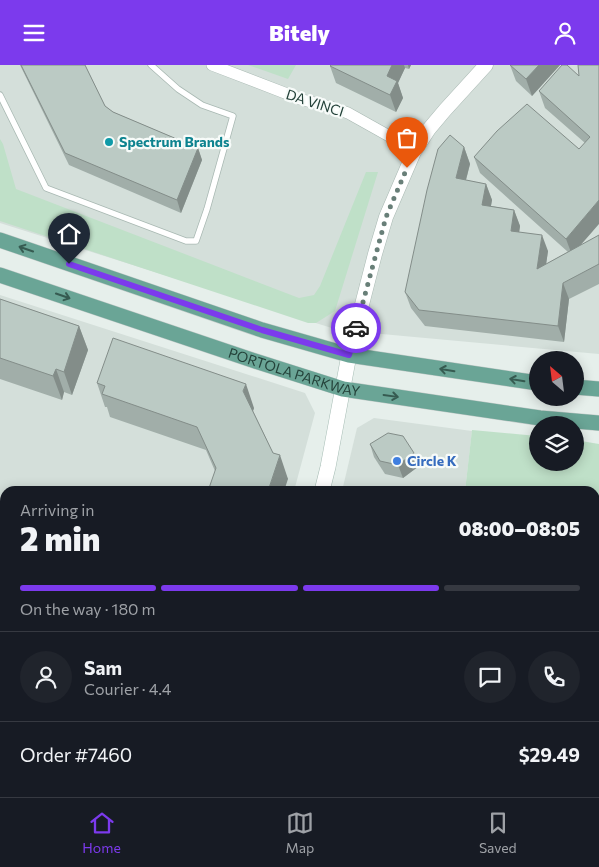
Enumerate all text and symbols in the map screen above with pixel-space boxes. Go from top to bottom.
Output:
icon: menu [20,19,48,47]
text: Bitely [269,19,330,46]
icon: person [551,19,579,47]
street label: DA VINCI [284,85,346,120]
pin [386,117,428,168]
icon: bag [393,124,421,152]
place label: Spectrum Brands [119,133,230,150]
marker: Spectrum Brands [103,136,115,148]
pin [48,213,90,264]
icon: home [55,220,83,248]
one-way arrow [19,244,34,253]
one-way arrow [54,292,70,301]
courier [331,303,381,353]
icon: car [342,314,370,342]
street label: PORTOLA PARKWAY [226,344,361,399]
north arrow [529,351,584,406]
map controls [529,351,584,471]
one-way arrow [440,364,456,374]
one-way arrow [509,375,525,385]
one-way arrow [383,391,399,401]
button: layers [529,416,584,471]
place label: Circle K [407,452,457,469]
marker: Circle K [391,455,403,467]
text: Arriving in [20,500,94,519]
text: 08:00–08:05 [459,517,580,540]
text: 2 min [20,518,100,558]
text: On the way · 180 m [20,599,156,618]
button: person [20,651,72,703]
button: chat [464,651,516,703]
button: phone [528,651,580,703]
text: Sam [84,656,122,679]
text: Courier · 4.4 [84,679,171,698]
text: Order #7460 [20,743,132,766]
text: $29.49 [519,743,580,766]
tab: Home [82,809,121,856]
tab: Map [285,809,314,856]
tab: Saved [479,809,517,856]

